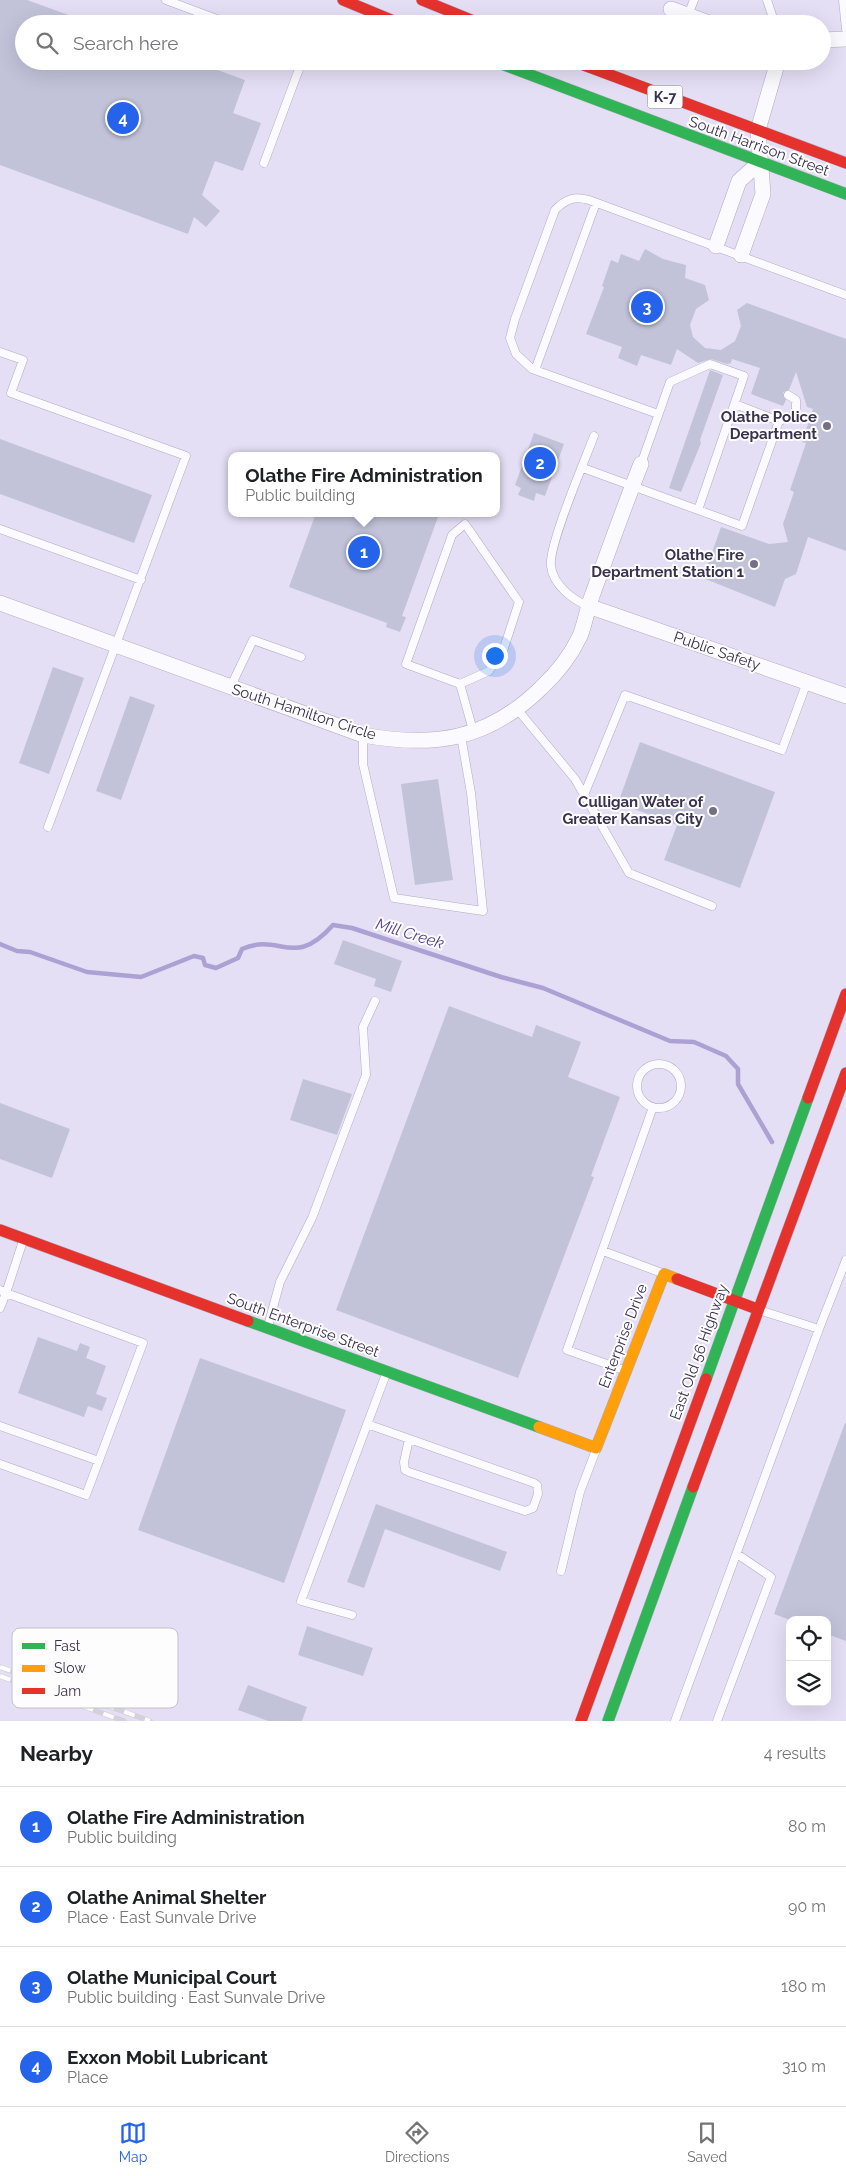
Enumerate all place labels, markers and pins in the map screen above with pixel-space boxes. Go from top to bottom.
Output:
pin: 4 [107,99,139,137]
pin: 3 [631,288,663,326]
place label: Olathe Police Department [721,408,817,443]
marker: Olathe Police Department [821,420,833,432]
pin: 2 [524,444,556,482]
pin: 1 [348,533,380,571]
place label: Olathe Fire Department Station 1 [591,546,745,581]
marker: Olathe Fire Department Station 1 [748,558,760,570]
place label: Culligan Water of Greater Kansas City [562,793,704,828]
marker: Culligan Water of Greater Kansas City [707,805,719,817]

